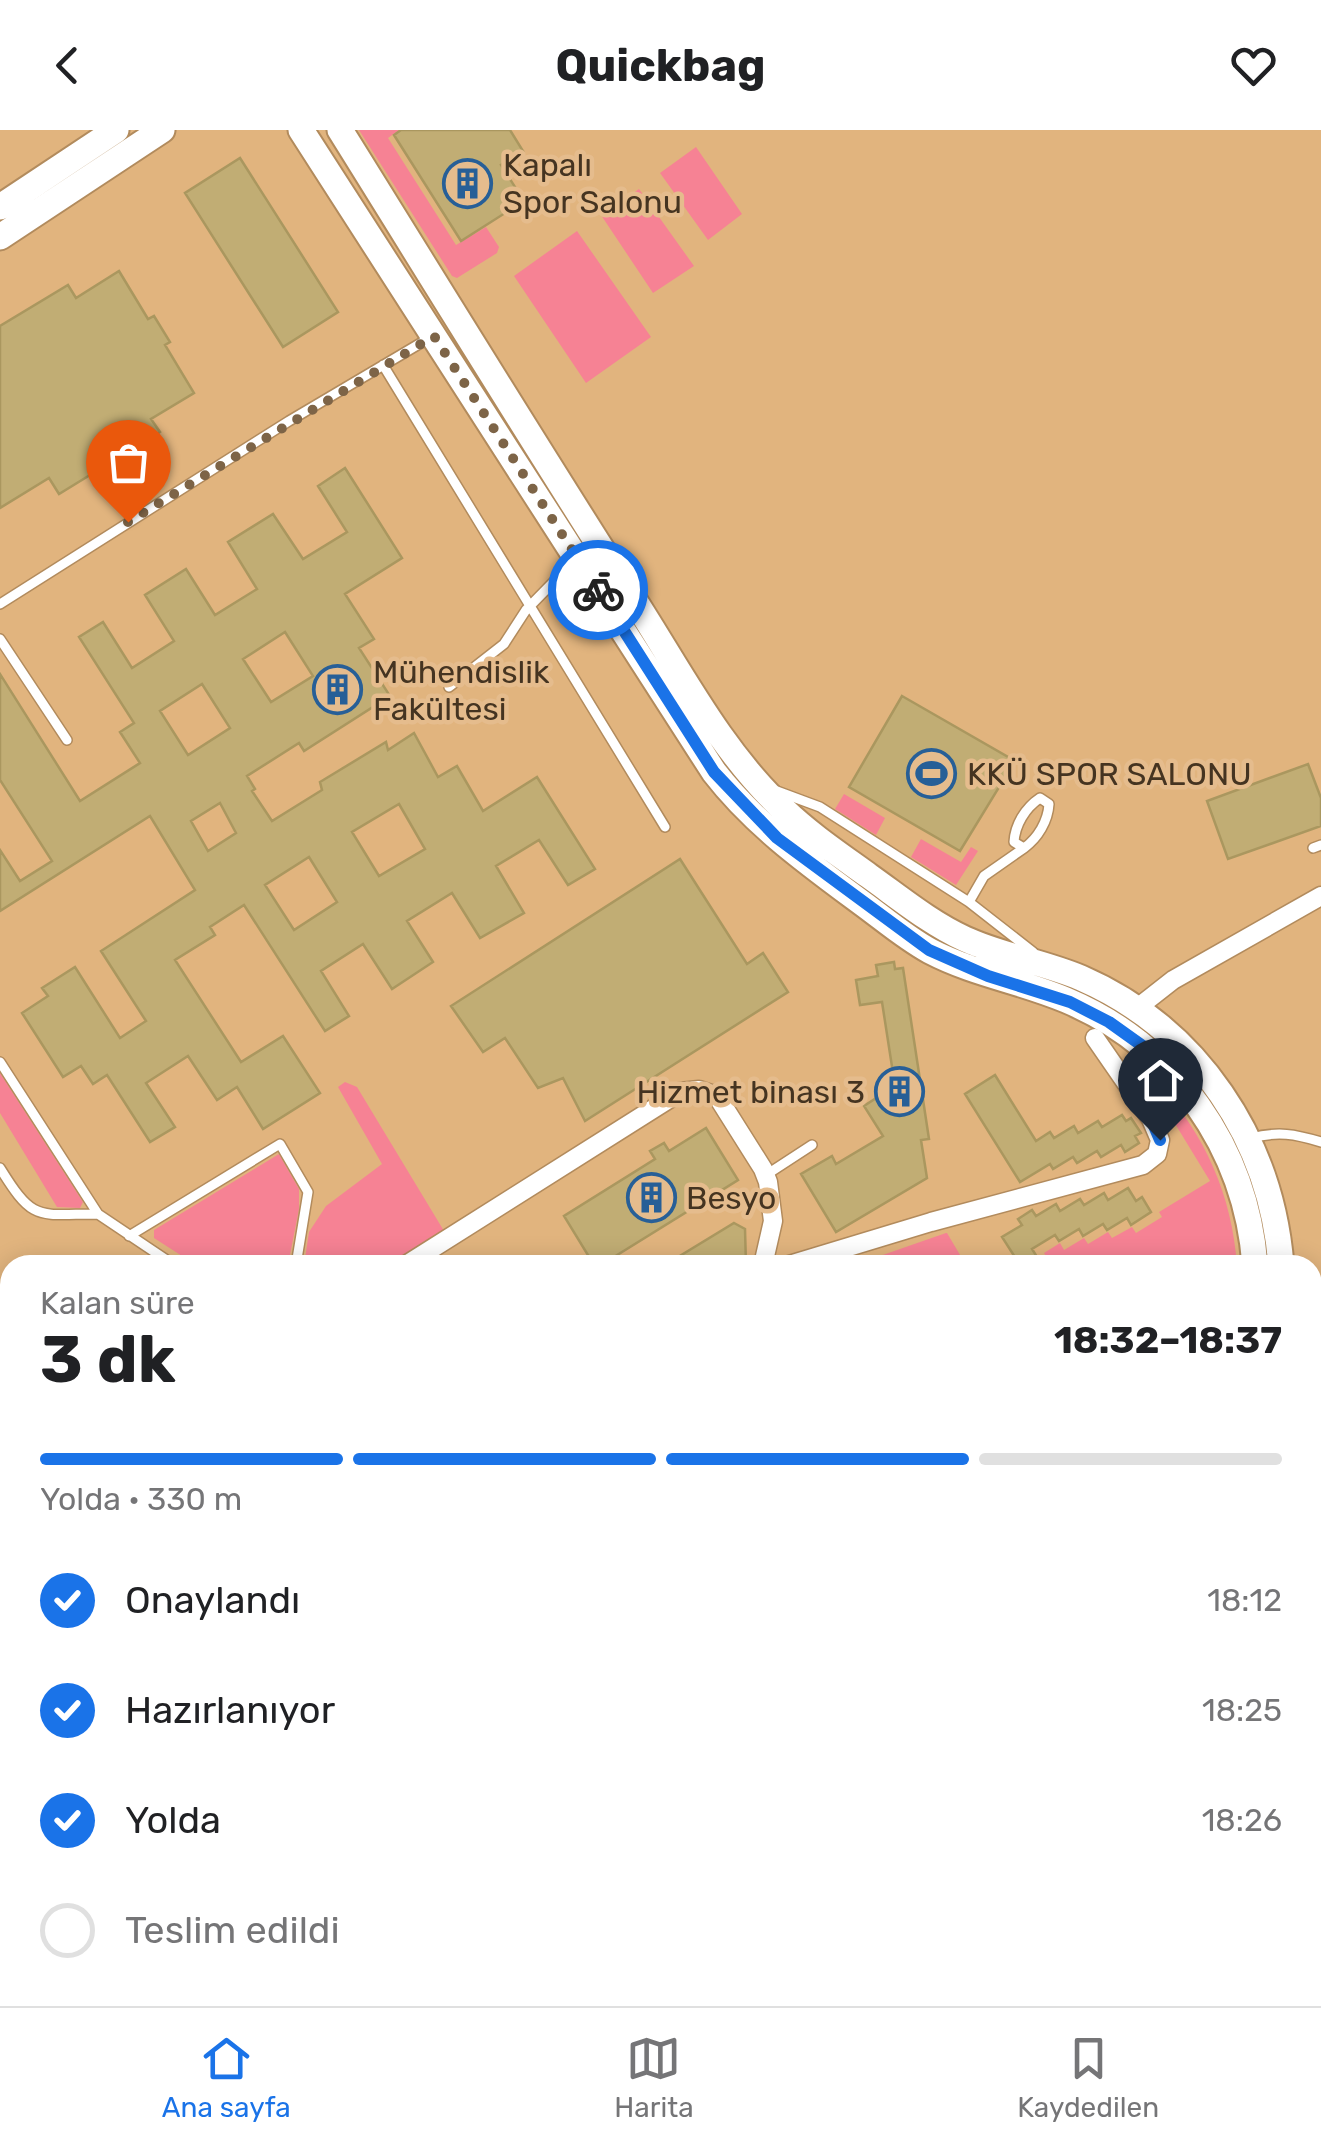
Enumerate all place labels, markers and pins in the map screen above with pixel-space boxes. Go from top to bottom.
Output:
place label: Kapalı Spor Salonu [503,146,682,221]
building icon: Kapalı Spor Salonu [442,157,494,209]
pin [86,420,171,523]
place label: Mühendislik Fakültesi [373,653,550,728]
building icon: Mühendislik Fakültesi [312,664,364,716]
sports icon: KKÜ SPOR SALONU [906,748,958,800]
place label: KKÜ SPOR SALONU [967,755,1252,793]
pin [1118,1038,1203,1141]
building icon: Hizmet binası 3 [874,1066,926,1118]
place label: Hizmet binası 3 [637,1073,865,1111]
building icon: Besyo [625,1172,677,1224]
place label: Besyo [686,1179,777,1217]

